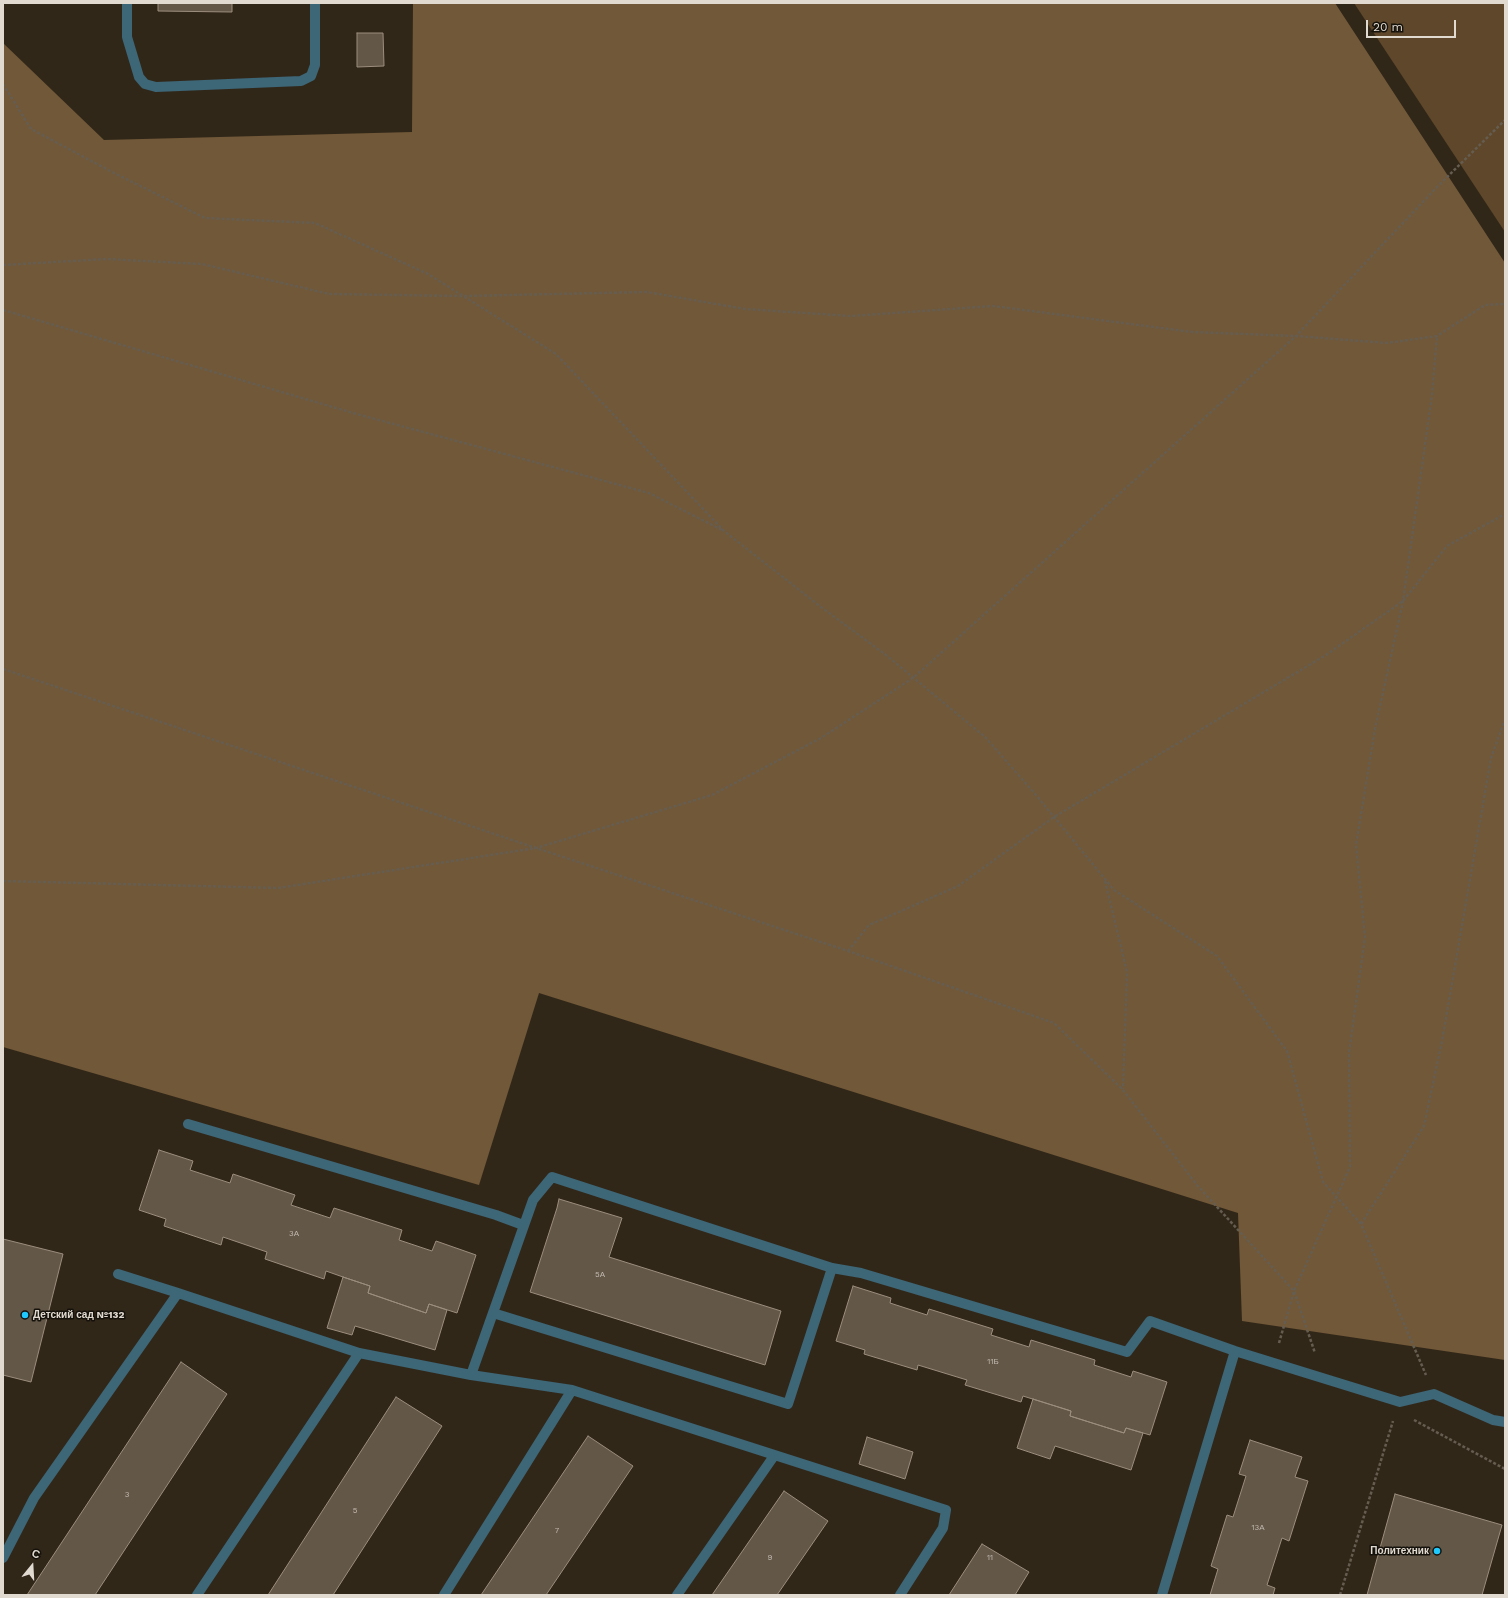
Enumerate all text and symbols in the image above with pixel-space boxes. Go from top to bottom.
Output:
scale bar [1368,12,1458,38]
text: 20 m [1373,20,1403,34]
house number: 3А [289,1229,299,1239]
house number: 5А [595,1270,605,1280]
place label: Детский сад №132 [33,1309,124,1321]
marker: Детский сад №132 [20,1310,30,1320]
house number: 11Б [987,1357,999,1367]
house number: 3 [125,1490,129,1500]
house number: 5 [353,1506,357,1516]
house number: 13А [1251,1523,1265,1533]
house number: 7 [555,1526,559,1536]
place label: Политехник [1370,1545,1429,1557]
north arrow [12,1546,52,1586]
marker: Политехник [1432,1546,1442,1556]
text: С [30,1547,42,1562]
house number: 9 [768,1553,772,1563]
house number: 11 [987,1553,993,1563]

